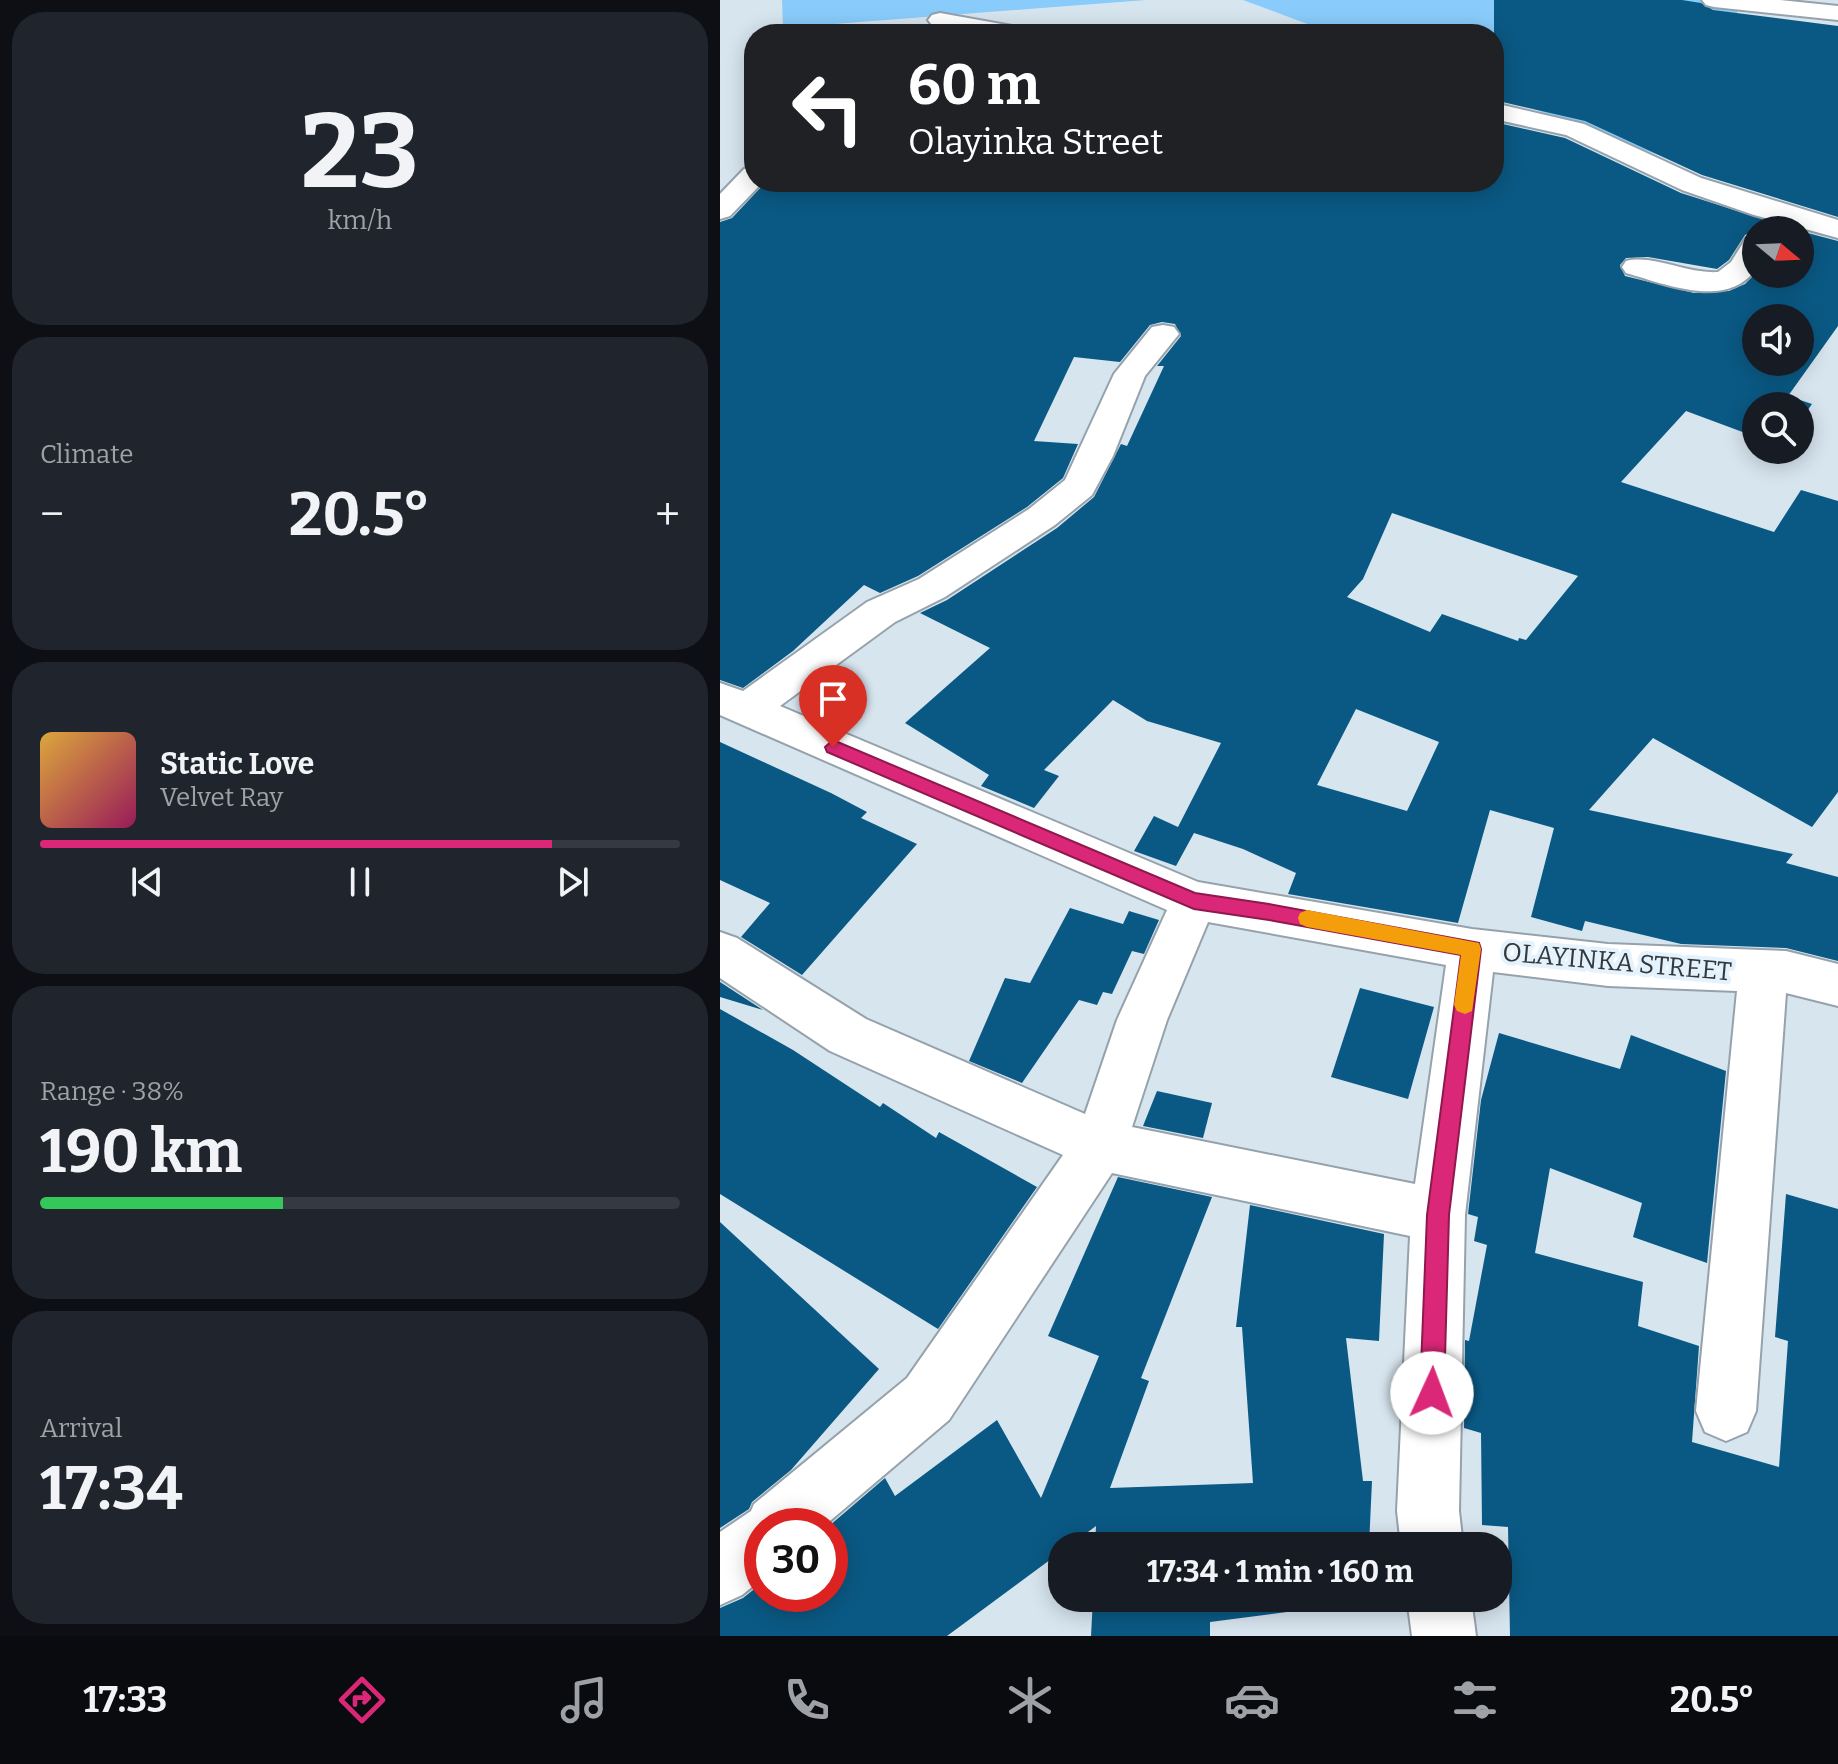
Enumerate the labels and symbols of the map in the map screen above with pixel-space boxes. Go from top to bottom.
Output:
north arrow [1742,216,1814,288]
pin [799,665,867,747]
street label: OLAYINKA STREET [1501,937,1733,987]
position arrow [1390,1351,1474,1435]
speed limit sign: 30 [744,1508,848,1612]

